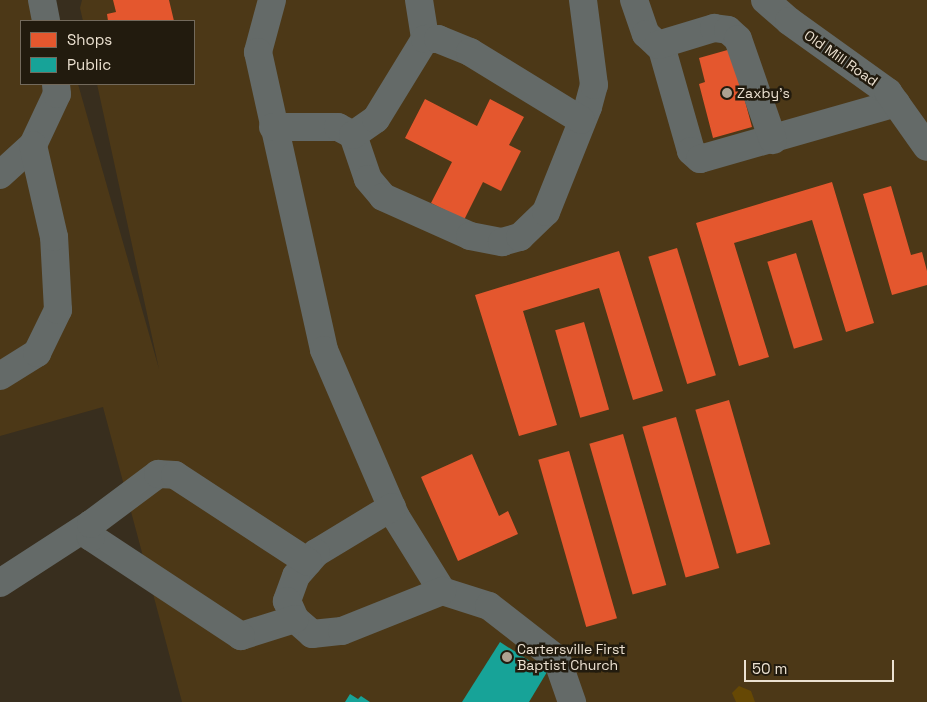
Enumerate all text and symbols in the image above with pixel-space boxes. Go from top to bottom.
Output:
legend [20,20,195,85]
street label: Old Mill Road [801,27,881,89]
text: Shops [67,30,112,49]
text: Public [67,55,111,74]
place label: Zaxby's [737,85,790,101]
marker: Zaxby's [721,87,733,99]
place label: Cartersville First Baptist Church [517,641,626,674]
scale bar [747,650,897,682]
marker: Cartersville First Baptist Church [501,651,513,663]
text: 50 m [752,659,787,678]

